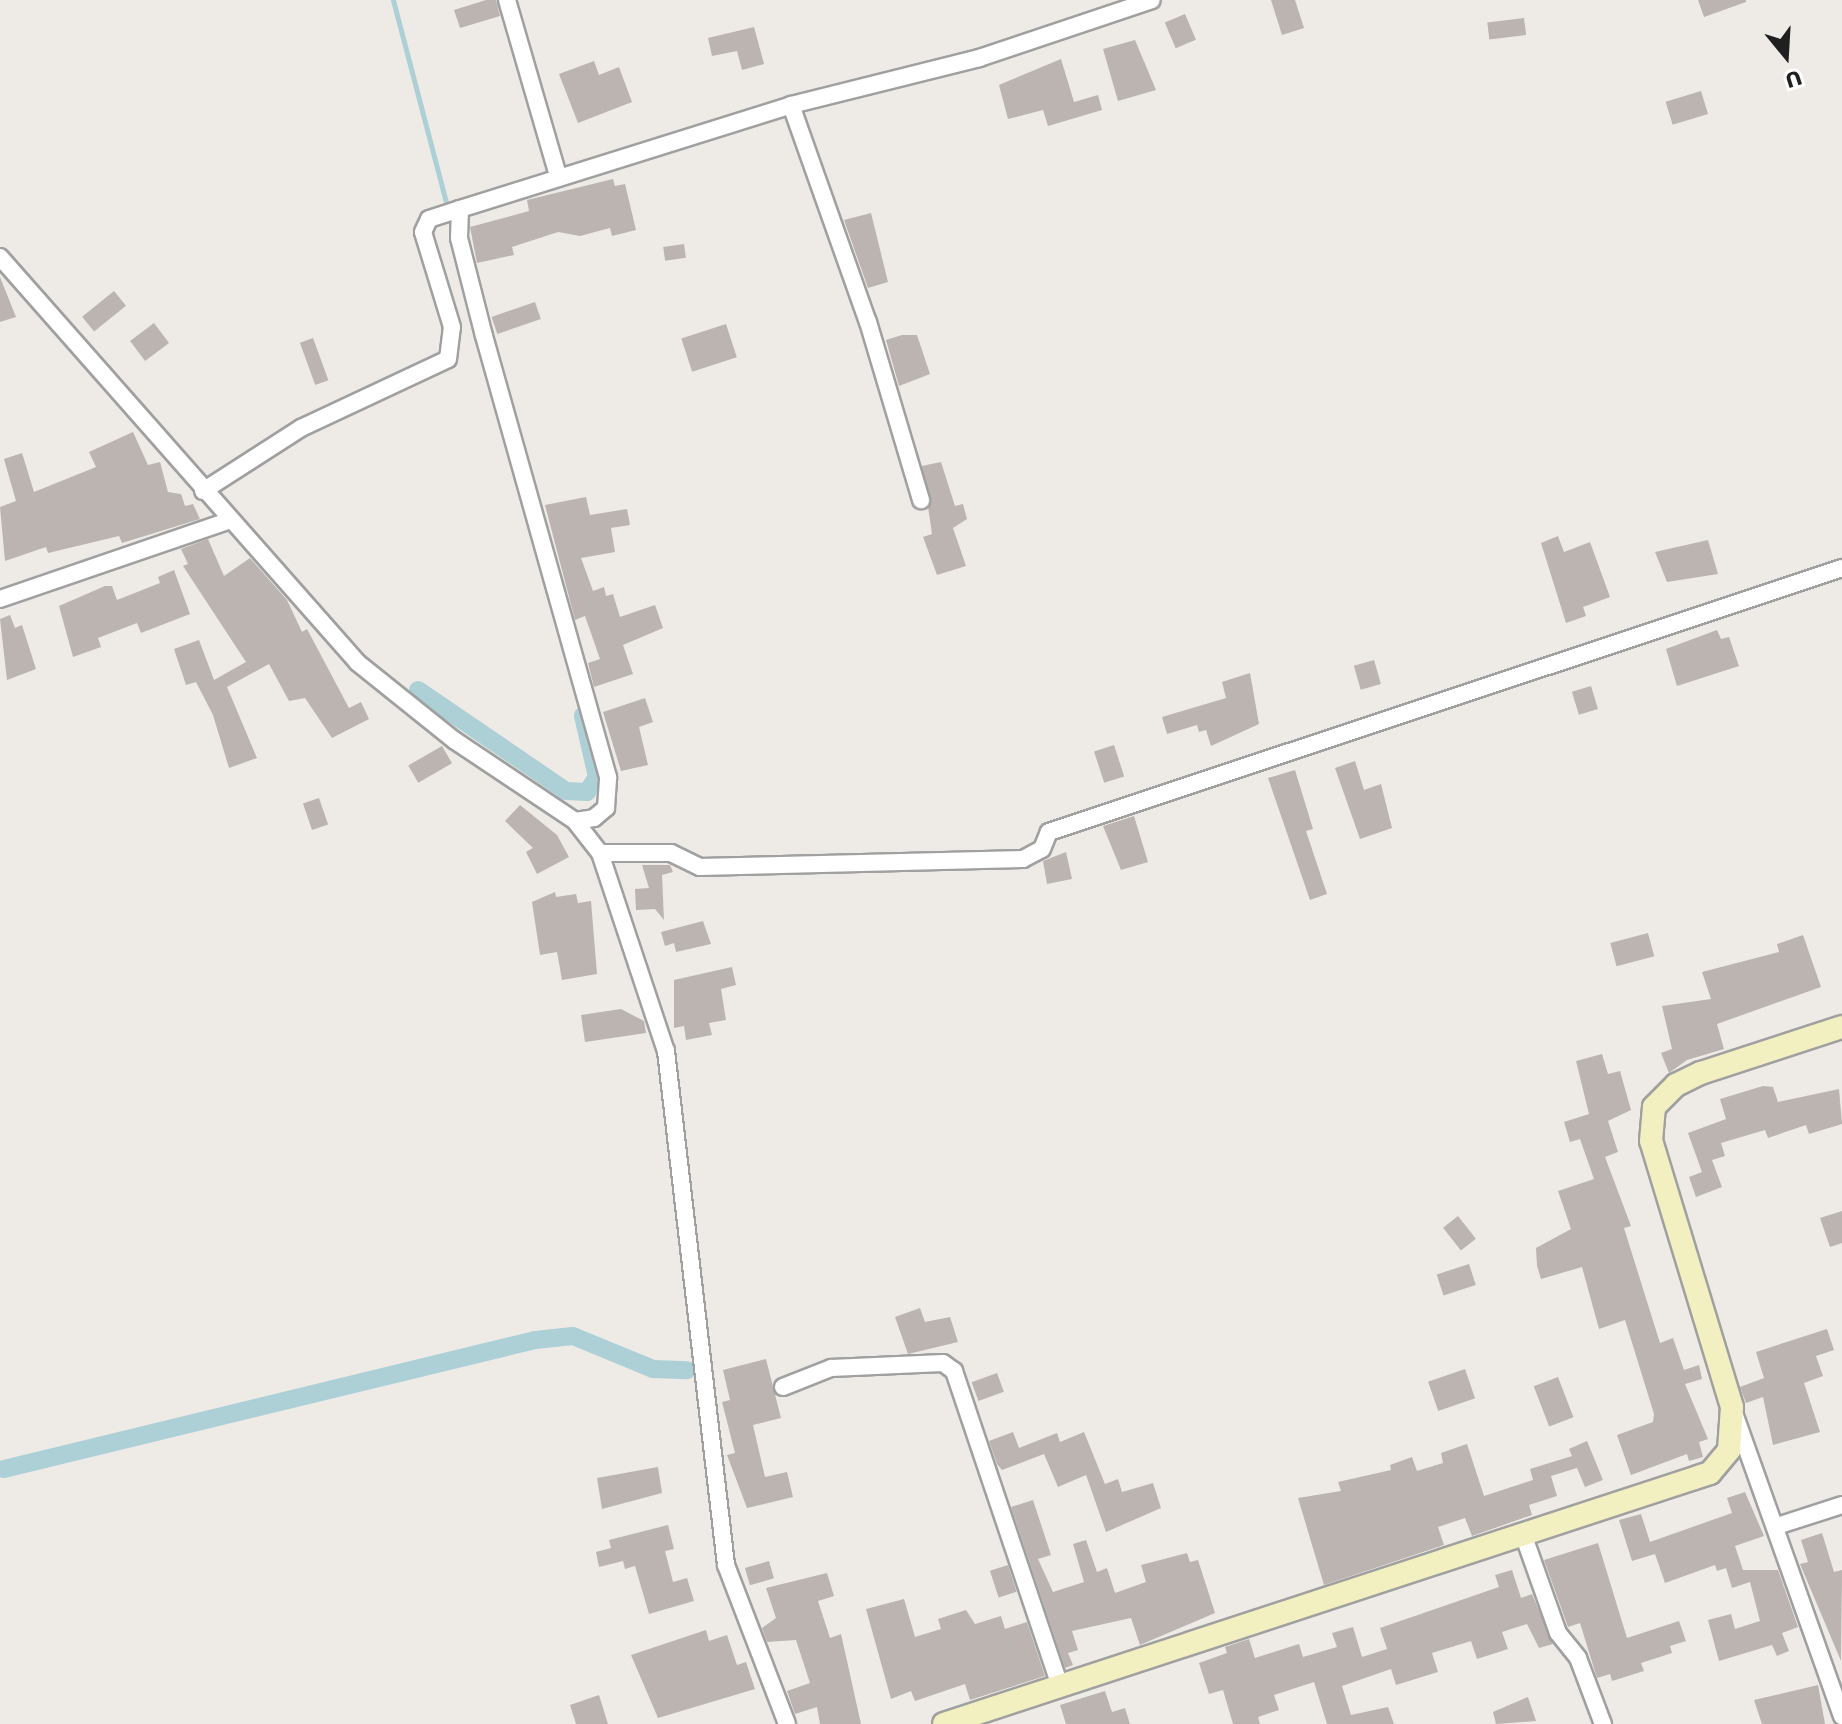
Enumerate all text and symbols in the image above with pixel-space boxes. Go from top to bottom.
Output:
north arrow [1746,16,1826,96]
text: U [1782,65,1805,94]

